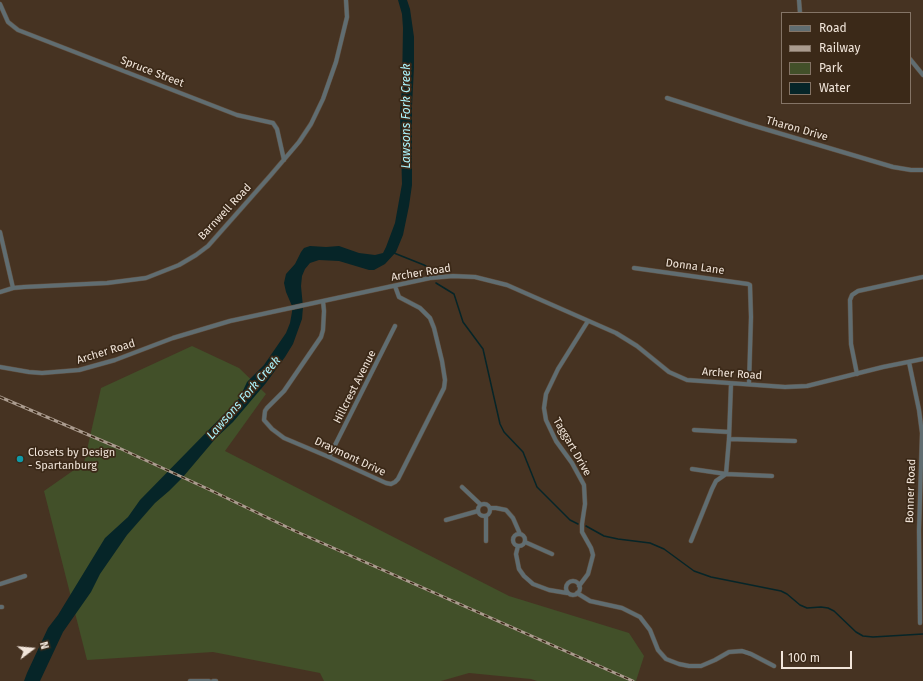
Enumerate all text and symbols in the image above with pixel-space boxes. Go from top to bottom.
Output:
legend [781,12,911,104]
text: Road [819,21,847,35]
text: Railway [819,41,860,55]
street label: Spruce Street [118,54,186,90]
text: Park [819,61,843,75]
water label: Lawsons Fork Creek [400,63,414,169]
text: Water [819,81,850,95]
street label: Tharon Drive [765,114,829,144]
street label: Barnwell Road [196,181,254,243]
street label: Donna Lane [665,256,725,278]
street label: Archer Road [390,262,452,284]
street label: Archer Road [75,337,137,367]
street label: Hillcrest Avenue [331,348,379,426]
water label: Lawsons Fork Creek [204,354,284,442]
street label: Archer Road [701,365,763,383]
street label: Taggart Drive [550,415,594,479]
street label: Draymont Drive [312,435,388,479]
place label: Closets by Design - Spartanburg [28,446,115,472]
marker: Closets by Design - Spartanburg [15,454,25,464]
street label: Bonner Road [903,459,919,523]
north arrow [12,629,52,669]
text: N [37,640,51,651]
scale bar [783,643,854,669]
text: 100 m [788,651,820,665]

